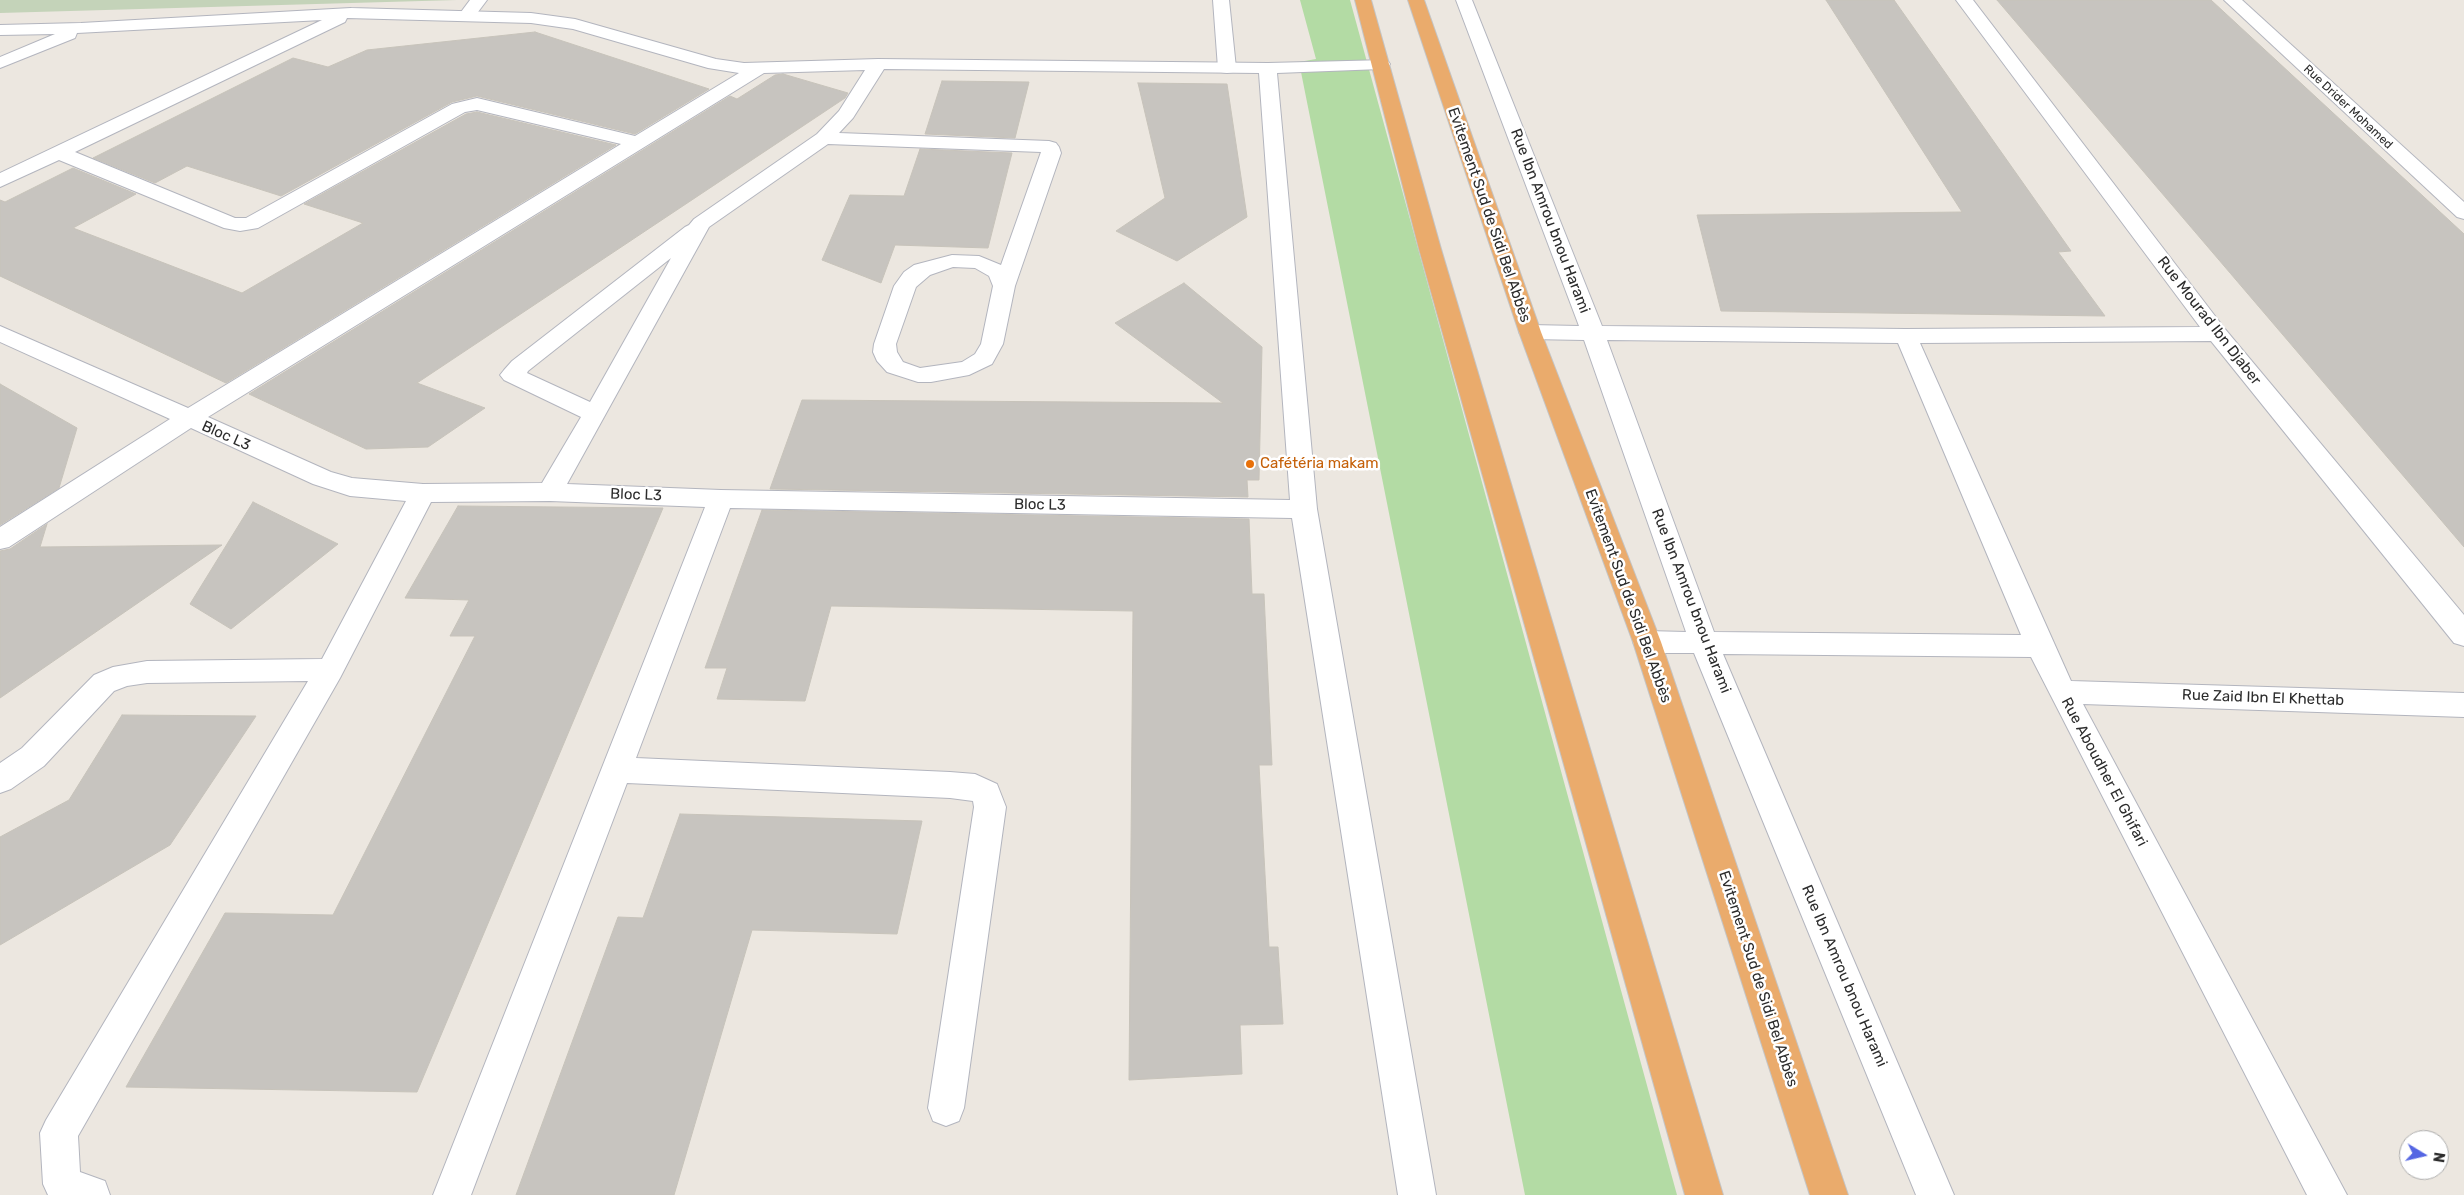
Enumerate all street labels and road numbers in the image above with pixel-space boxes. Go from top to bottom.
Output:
street label: Rue Drider Mohamed [2300,62,2396,152]
street label: Evitement Sud de Sidi Bel Abbès [1444,105,1534,325]
street label: Rue Ibn Amrou bnou Harami [1506,126,1594,316]
street label: Rue Mourad Ibn Djaber [2153,253,2265,389]
street label: Bloc L3 [199,417,253,455]
street label: Bloc L3 [610,485,662,505]
street label: Evitement Sud de Sidi Bel Abbès [1581,487,1675,705]
street label: Bloc L3 [1014,496,1066,514]
street label: Rue Ibn Amrou bnou Harami [1647,506,1735,696]
street label: Rue Zaid Ibn El Khettab [2182,686,2344,710]
street label: Rue Aboudher El Ghifari [2057,694,2151,850]
street label: Evitement Sud de Sidi Bel Abbès [1714,869,1802,1089]
street label: Rue Ibn Amrou bnou Harami [1797,882,1891,1070]

